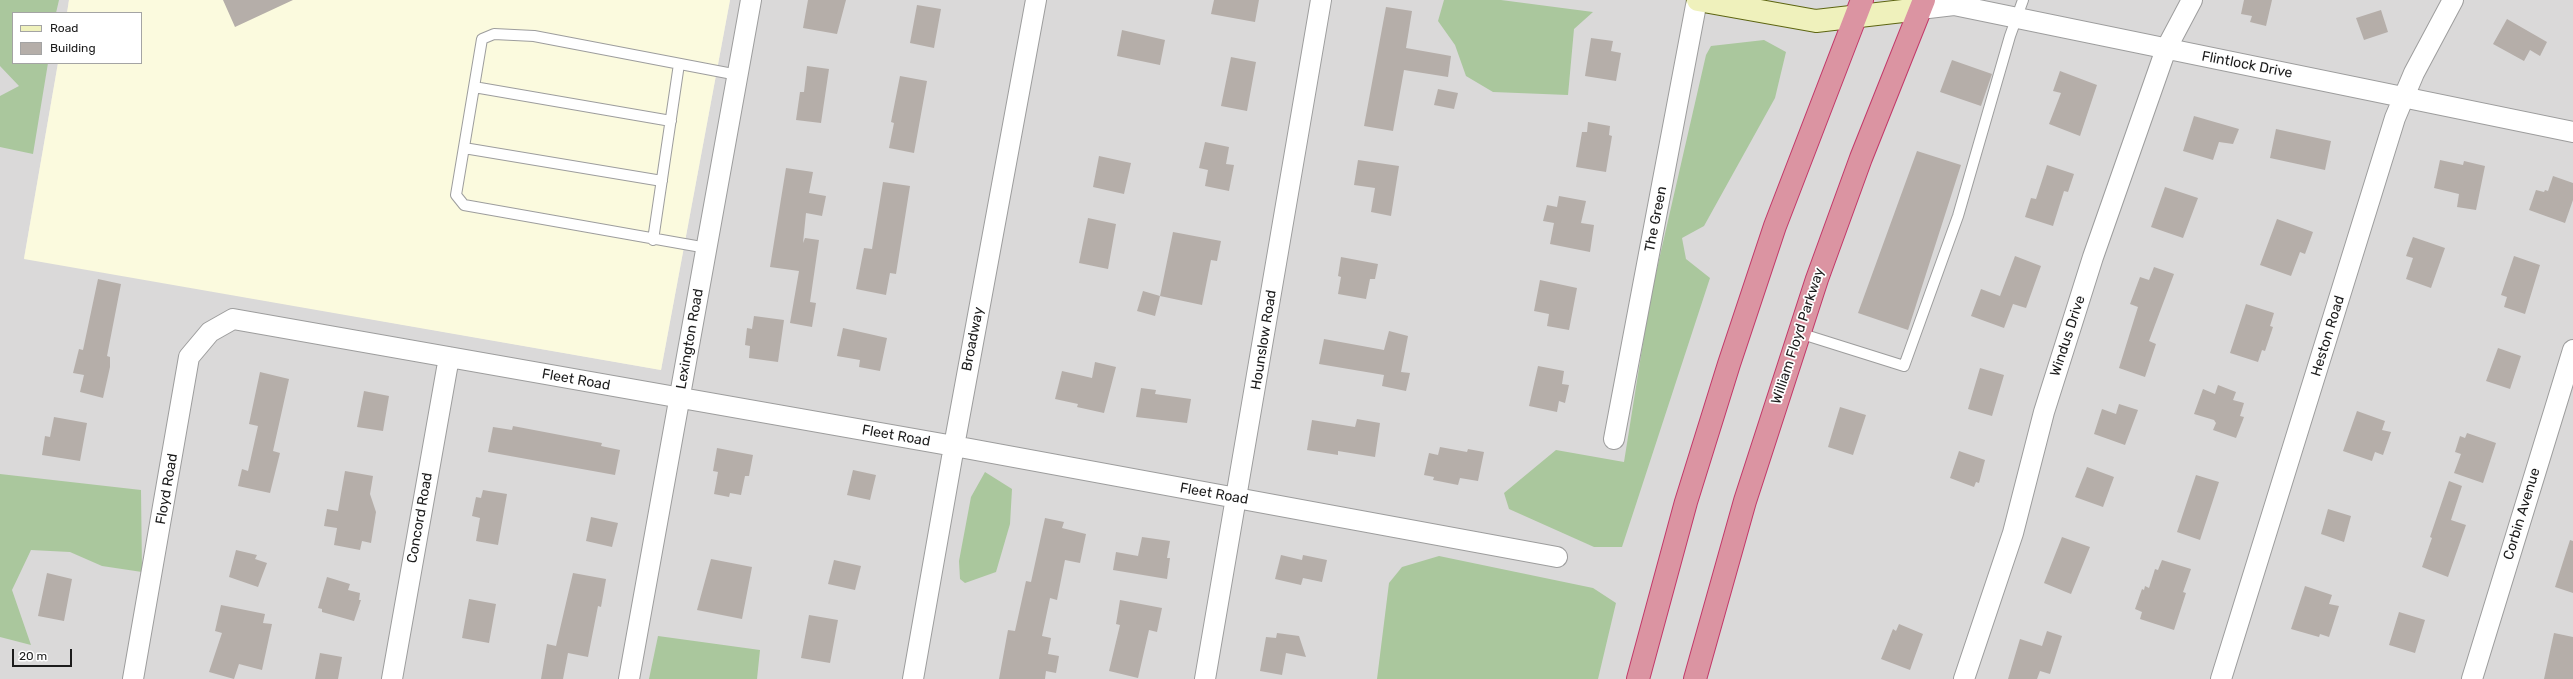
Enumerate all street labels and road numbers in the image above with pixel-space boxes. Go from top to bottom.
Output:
street label: Flintlock Drive [2200,48,2294,82]
street label: The Green [1641,185,1671,253]
street label: William Floyd Parkway [1768,266,1828,406]
street label: Lexington Road [673,287,707,391]
street label: Hounslow Road [1248,289,1280,391]
street label: Windus Drive [2047,293,2089,379]
street label: Heston Road [2308,294,2348,378]
street label: Broadway [959,306,987,372]
street label: Fleet Road [540,366,612,394]
street label: Fleet Road [860,422,932,450]
street label: Floyd Road [152,452,182,526]
street label: Corbin Avenue [2500,466,2544,562]
street label: Concord Road [404,471,436,565]
street label: Fleet Road [1178,480,1250,508]

